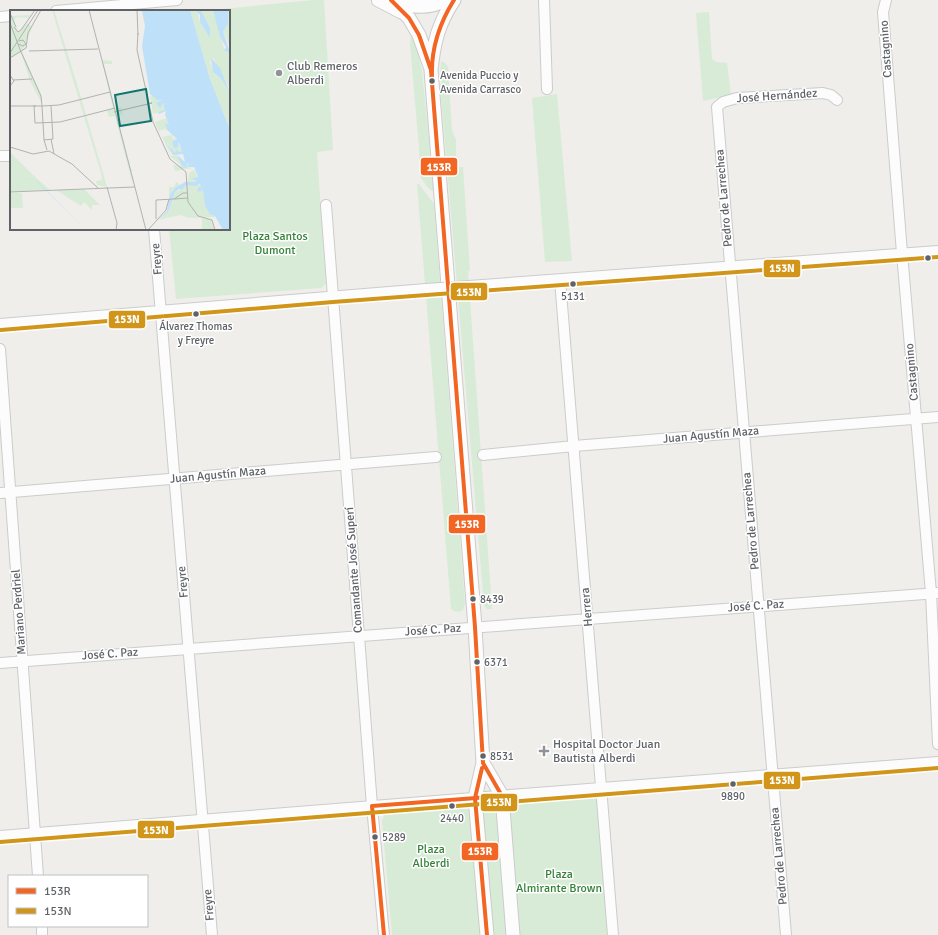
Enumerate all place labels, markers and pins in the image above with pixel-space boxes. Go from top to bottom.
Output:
place label: Club Remeros Alberdi [287,59,357,88]
marker: Club Remeros Alberdi [274,68,284,78]
place label: Avenida Puccio y Avenida Carrasco [440,69,521,96]
marker: Avenida Puccio y Avenida Carrasco [427,76,437,86]
unlabelled marker [923,253,933,263]
marker: 5131 [568,279,578,289]
place label: 5131 [561,290,585,303]
marker: Álvarez Thomas y Freyre [191,309,201,319]
place label: Álvarez Thomas y Freyre [159,319,233,347]
place label: 8439 [480,593,504,606]
marker: 8439 [468,594,478,604]
place label: 6371 [484,656,508,669]
marker: 6371 [472,657,482,667]
place label: Hospital Doctor Juan Bautista Alberdi [553,737,660,766]
marker: Hospital Doctor Juan Bautista Alberdi [538,745,550,757]
place label: 8531 [490,750,514,763]
marker: 8531 [478,751,488,761]
marker: 9890 [728,779,738,789]
place label: 9890 [721,790,745,803]
marker: 2440 [447,801,457,811]
place label: 2440 [440,812,464,825]
place label: 5289 [382,831,406,844]
marker: 5289 [370,832,380,842]

